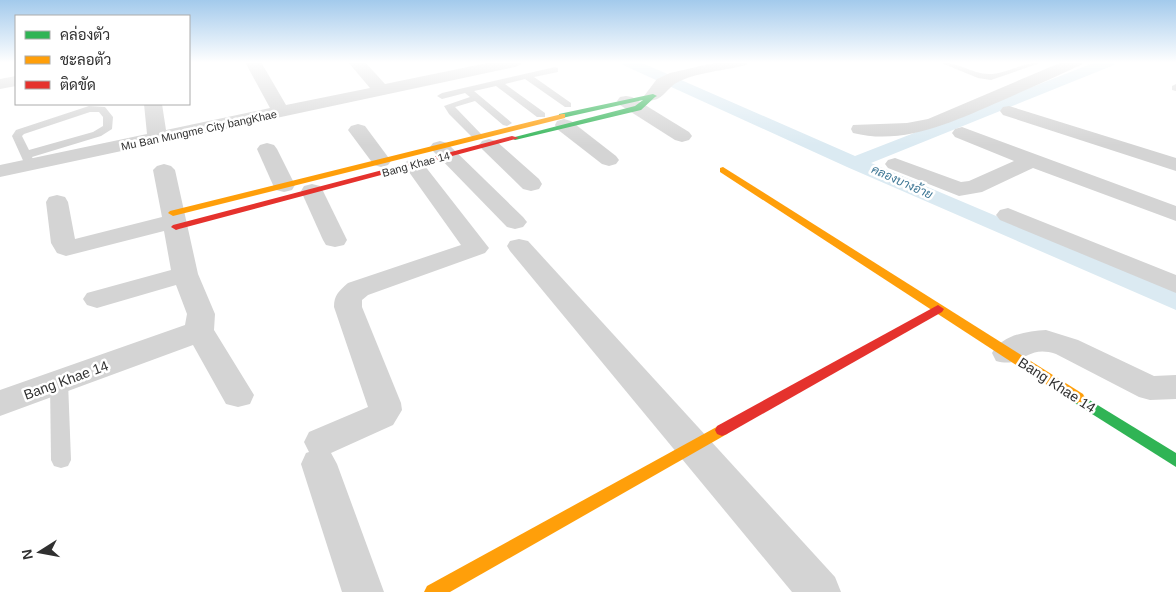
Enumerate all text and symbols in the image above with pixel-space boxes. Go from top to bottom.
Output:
legend [15,15,190,105]
text: คล่องตัว [60,25,110,43]
text: ชะลอตัว [60,51,111,68]
text: ติดขัด [60,76,96,93]
street label: Mu Ban Mungme City bangKhae [120,108,278,152]
street label: Bang Khae 14 [381,149,451,179]
water label: คลองบางอ้าย [869,162,935,202]
street label: Bang Khae 14 [1015,354,1099,416]
street label: Bang Khae 14 [22,357,111,403]
north arrow [15,527,65,577]
text: N [18,548,36,561]

